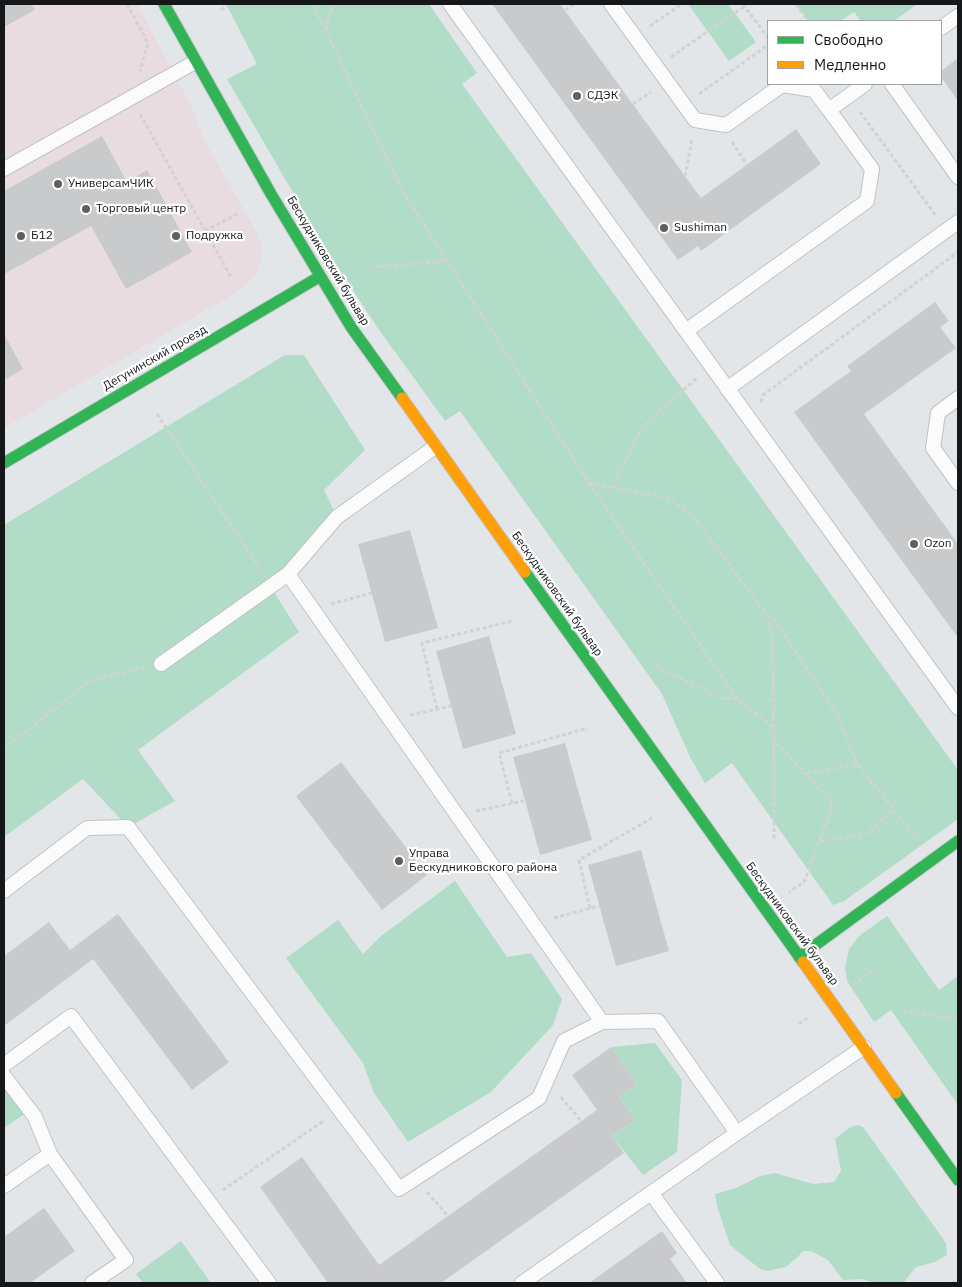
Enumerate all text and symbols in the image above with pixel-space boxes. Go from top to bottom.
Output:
legend [767,20,942,85]
text: Свободно [814,30,883,49]
text: Медленно [814,55,886,74]
place label: СДЭК [587,89,619,103]
marker: СДЭК [571,90,583,102]
place label: УниверсамЧИК [68,177,154,191]
marker: УниверсамЧИК [52,178,64,190]
street label: Бескудниковский бульвар [283,193,373,329]
place label: Торговый центр [96,202,186,216]
marker: Торговый центр [80,203,92,215]
place label: Sushiman [674,221,727,235]
marker: Sushiman [658,222,670,234]
place label: Б12 [31,229,53,243]
place label: Подружка [186,229,243,243]
marker: Б12 [15,230,27,242]
marker: Подружка [170,230,182,242]
street label: Дегунинский проезд [100,322,210,394]
street label: Бескудниковский бульвар [508,529,606,659]
place label: Ozon [924,537,951,551]
marker: Ozon [908,538,920,550]
place label: Управа Бескудниковского района [409,847,557,875]
marker: Управа Бескудниковского района [393,855,405,867]
street label: Бескудниковский бульвар [742,860,842,988]

